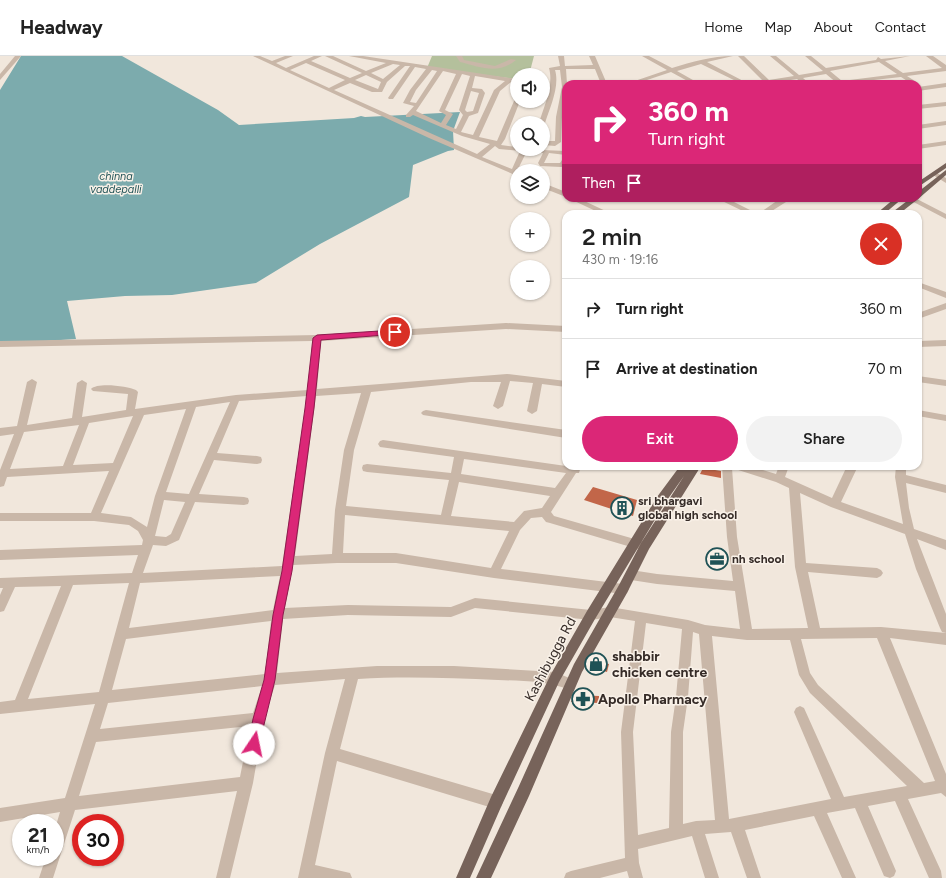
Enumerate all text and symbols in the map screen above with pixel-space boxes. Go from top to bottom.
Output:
text: Headway [20,16,103,39]
text: Home [704,19,743,36]
text: Map [765,19,792,36]
text: About [814,19,853,36]
text: Contact [875,19,926,36]
map controls [510,68,550,300]
button: sound [510,68,550,108]
text: 360 m [648,94,729,128]
icon: right [582,96,634,148]
button: search [510,116,550,156]
text: Turn right [648,128,725,150]
button: layers [510,164,550,204]
water label: chinna vaddepalli [90,170,142,196]
icon: arrive [623,172,645,194]
text: Then [582,174,615,192]
button: + [510,212,550,252]
text: 2 min [582,222,642,251]
button: close [860,223,902,265]
text: 430 m · 19:16 [582,252,658,267]
button: − [510,260,550,300]
icon: right [582,298,604,320]
text: Turn right [616,300,684,318]
text: 360 m [859,300,902,318]
pin [378,315,412,349]
icon: arrive [384,321,406,343]
icon: arrive [582,358,604,380]
text: Arrive at destination [616,360,757,378]
text: 70 m [868,360,902,378]
button: Exit [582,416,738,462]
button: Share [746,416,902,462]
place label: sri bhargavi global high school [638,494,737,522]
building icon: sri bhargavi global high school [609,495,635,521]
office icon: nh school [704,546,730,572]
place label: nh school [732,552,784,566]
street label: Kashibugga Rd [521,614,580,704]
place label: shabbir chicken centre [612,648,707,681]
shop icon: shabbir chicken centre [583,651,609,677]
pharmacy icon: Apollo Pharmacy [570,686,596,712]
place label: Apollo Pharmacy [598,691,708,708]
position arrow [233,723,275,765]
speed limit sign: 30 [72,814,124,866]
text: 21 [28,823,48,847]
text: km/h [27,843,49,856]

